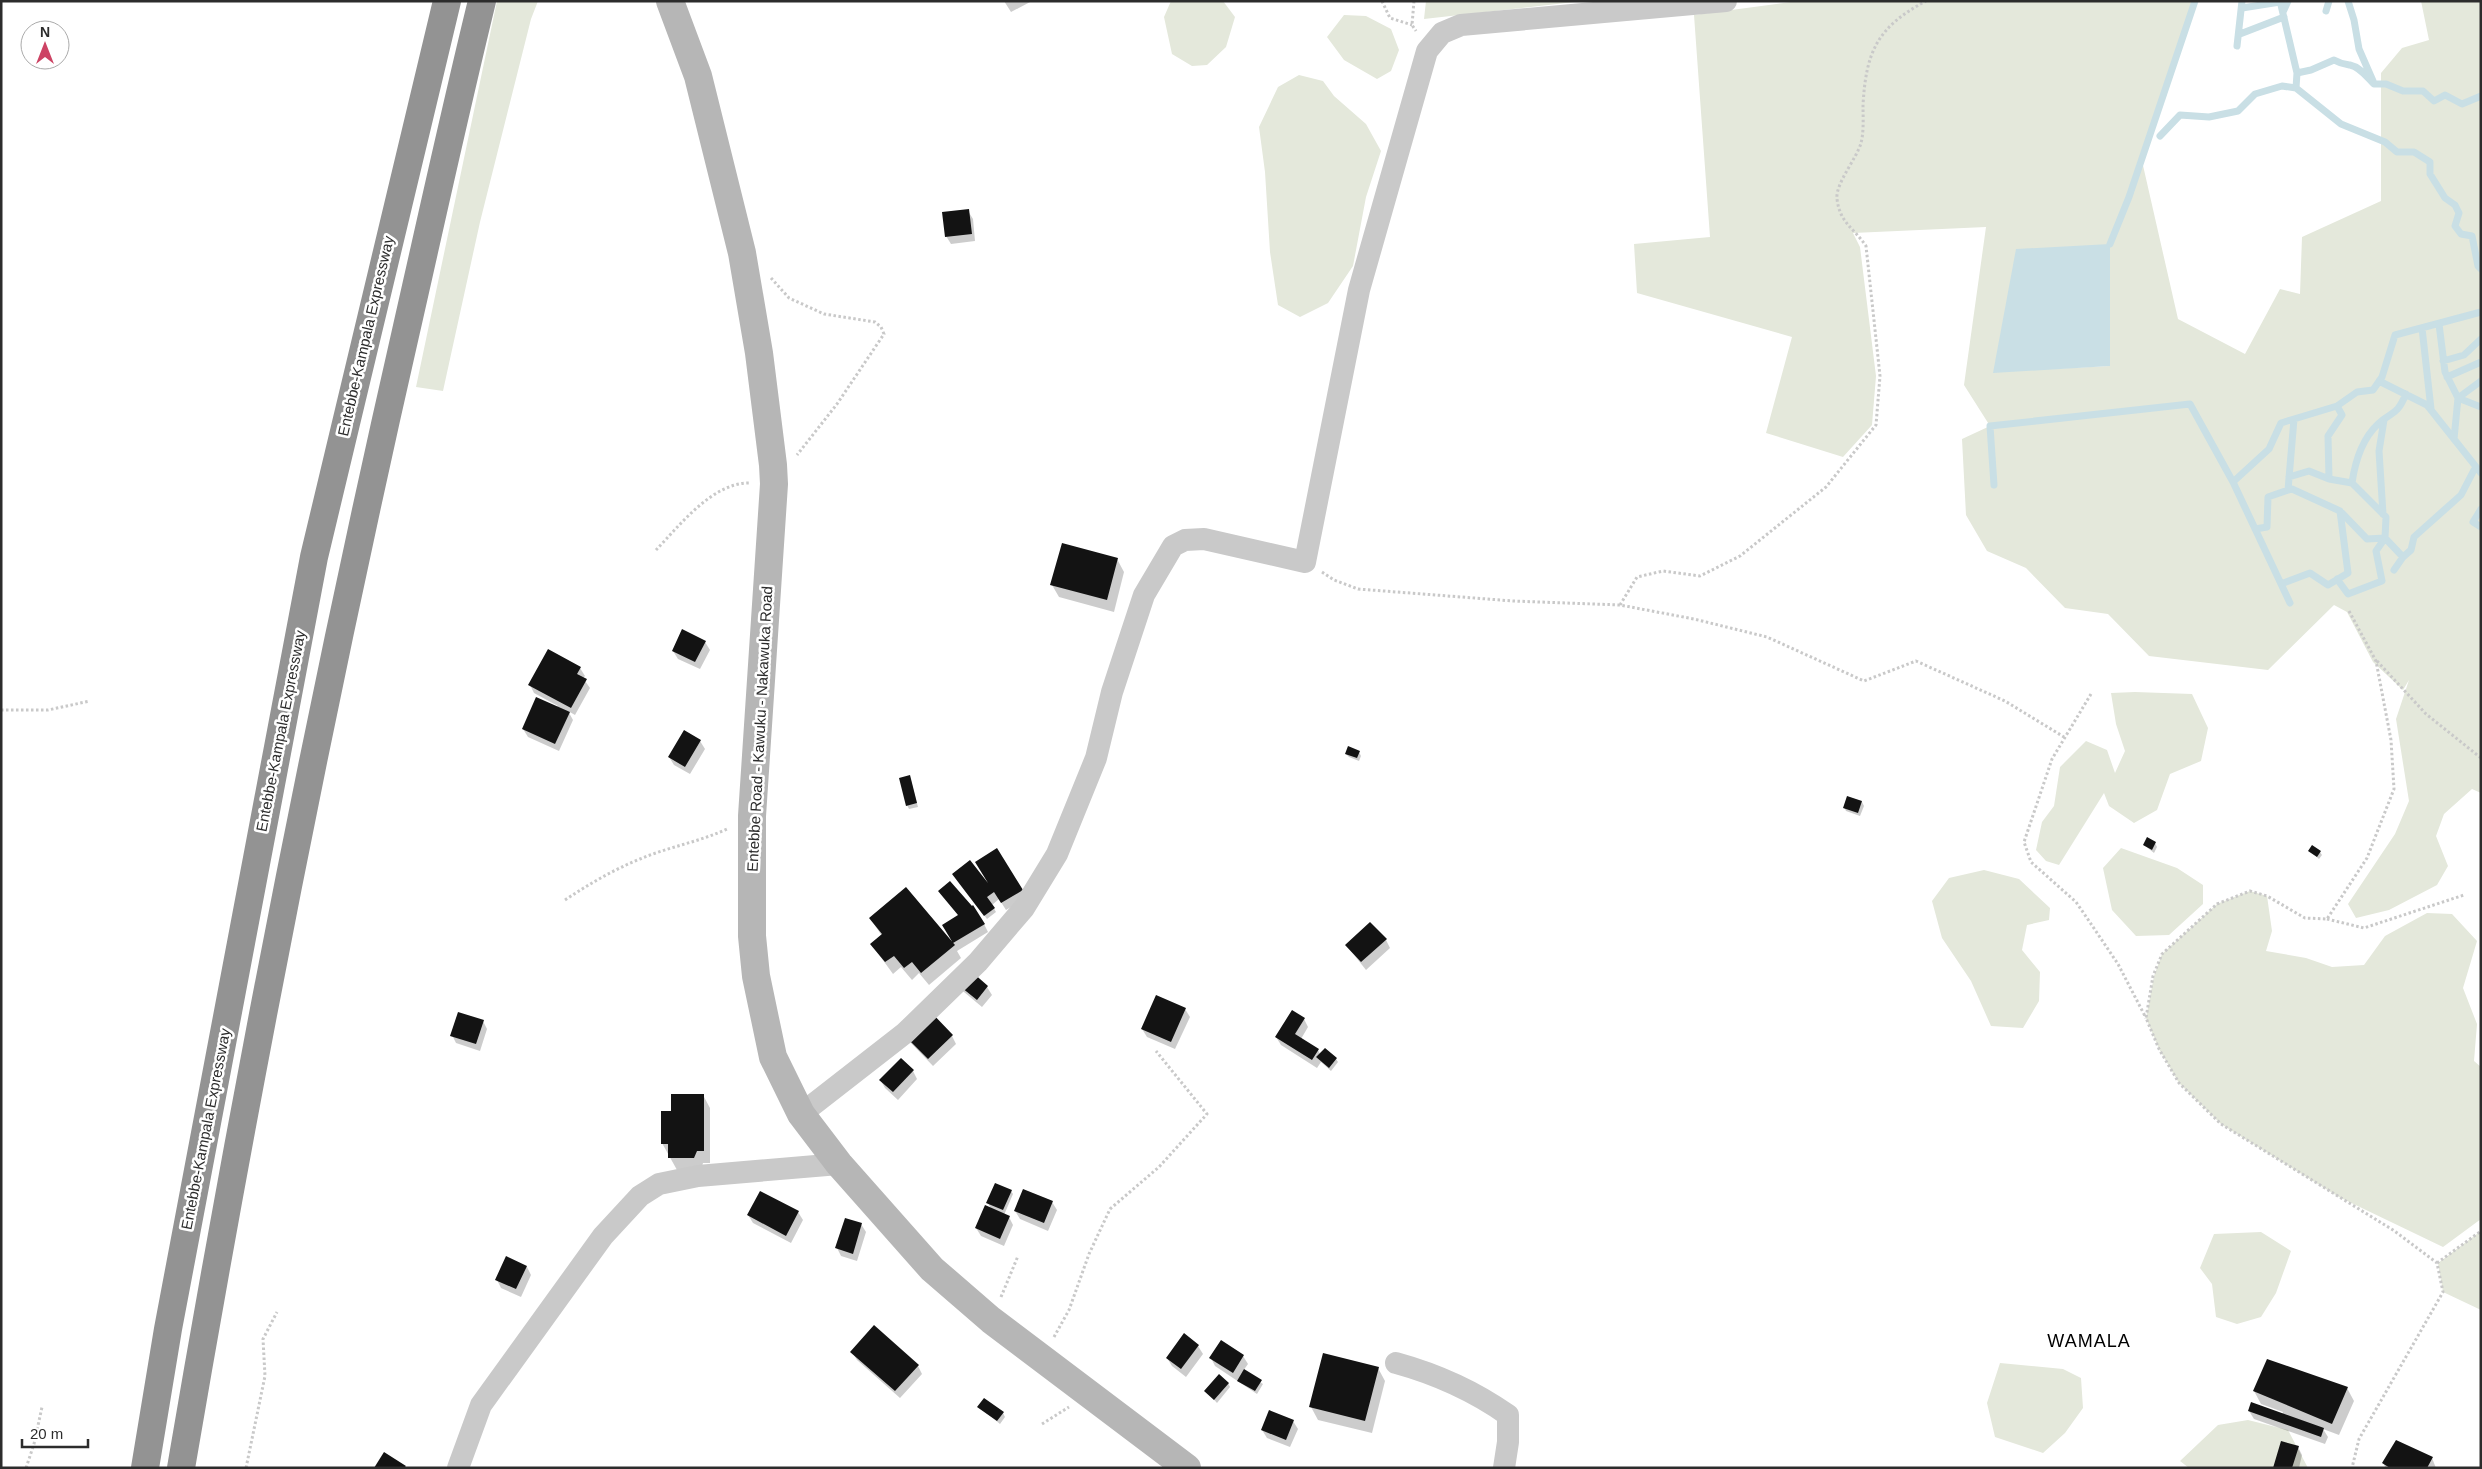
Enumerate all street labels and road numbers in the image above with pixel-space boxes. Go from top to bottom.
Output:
street label: Entebbe-Kampala Expressway [334,234,397,438]
street label: Entebbe Road - Kawuku - Nakawuka Road [744,586,775,872]
street label: Entebbe-Kampala Expressway [253,628,309,833]
street label: Entebbe-Kampala Expressway [178,1026,234,1231]

